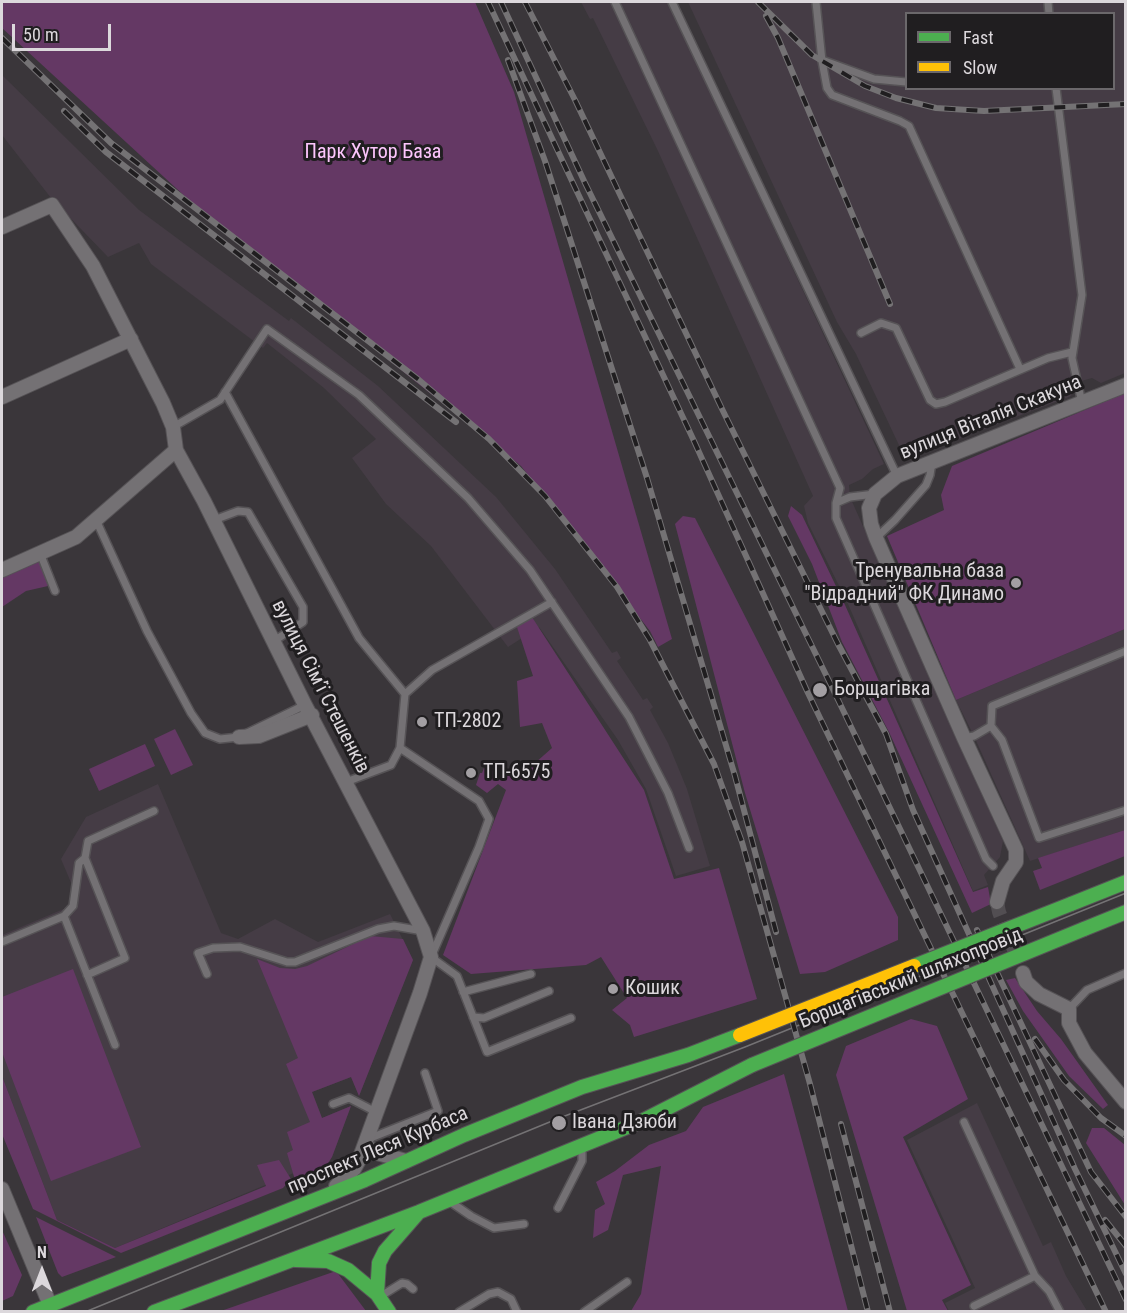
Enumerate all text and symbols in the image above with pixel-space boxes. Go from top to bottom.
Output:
scale bar [15,12,114,50]
legend [905,12,1115,90]
text: 50 m [23,24,58,45]
text: Fast [963,27,994,48]
text: Slow [963,57,997,78]
park label: Парк Хутор База [305,141,441,165]
street label: вулиця Віталія Скакуна [897,371,1085,465]
place label: Тренувальна база "Відрадний" ФК Динамо [804,560,1004,607]
marker: Тренувальна база "Відрадний" ФК Динамо [1009,576,1023,590]
street label: вулиця Сімʼї Стешенків [266,596,374,778]
place label: Борщагівка [834,678,930,702]
marker: Борщагівка [811,681,829,699]
place label: ТП-2802 [434,710,501,734]
marker: ТП-2802 [415,715,429,729]
place label: ТП-6575 [483,761,550,785]
marker: ТП-6575 [464,766,478,780]
street label: Борщагівський шляхопровід [796,923,1026,1035]
place label: Кошик [625,977,680,1001]
marker: Кошик [606,982,620,996]
street label: проспект Леся Курбаса [284,1102,472,1200]
place label: Івана Дзюби [572,1111,677,1135]
marker: Івана Дзюби [550,1114,568,1132]
north arrow [12,1241,72,1301]
text: N [37,1243,47,1262]

